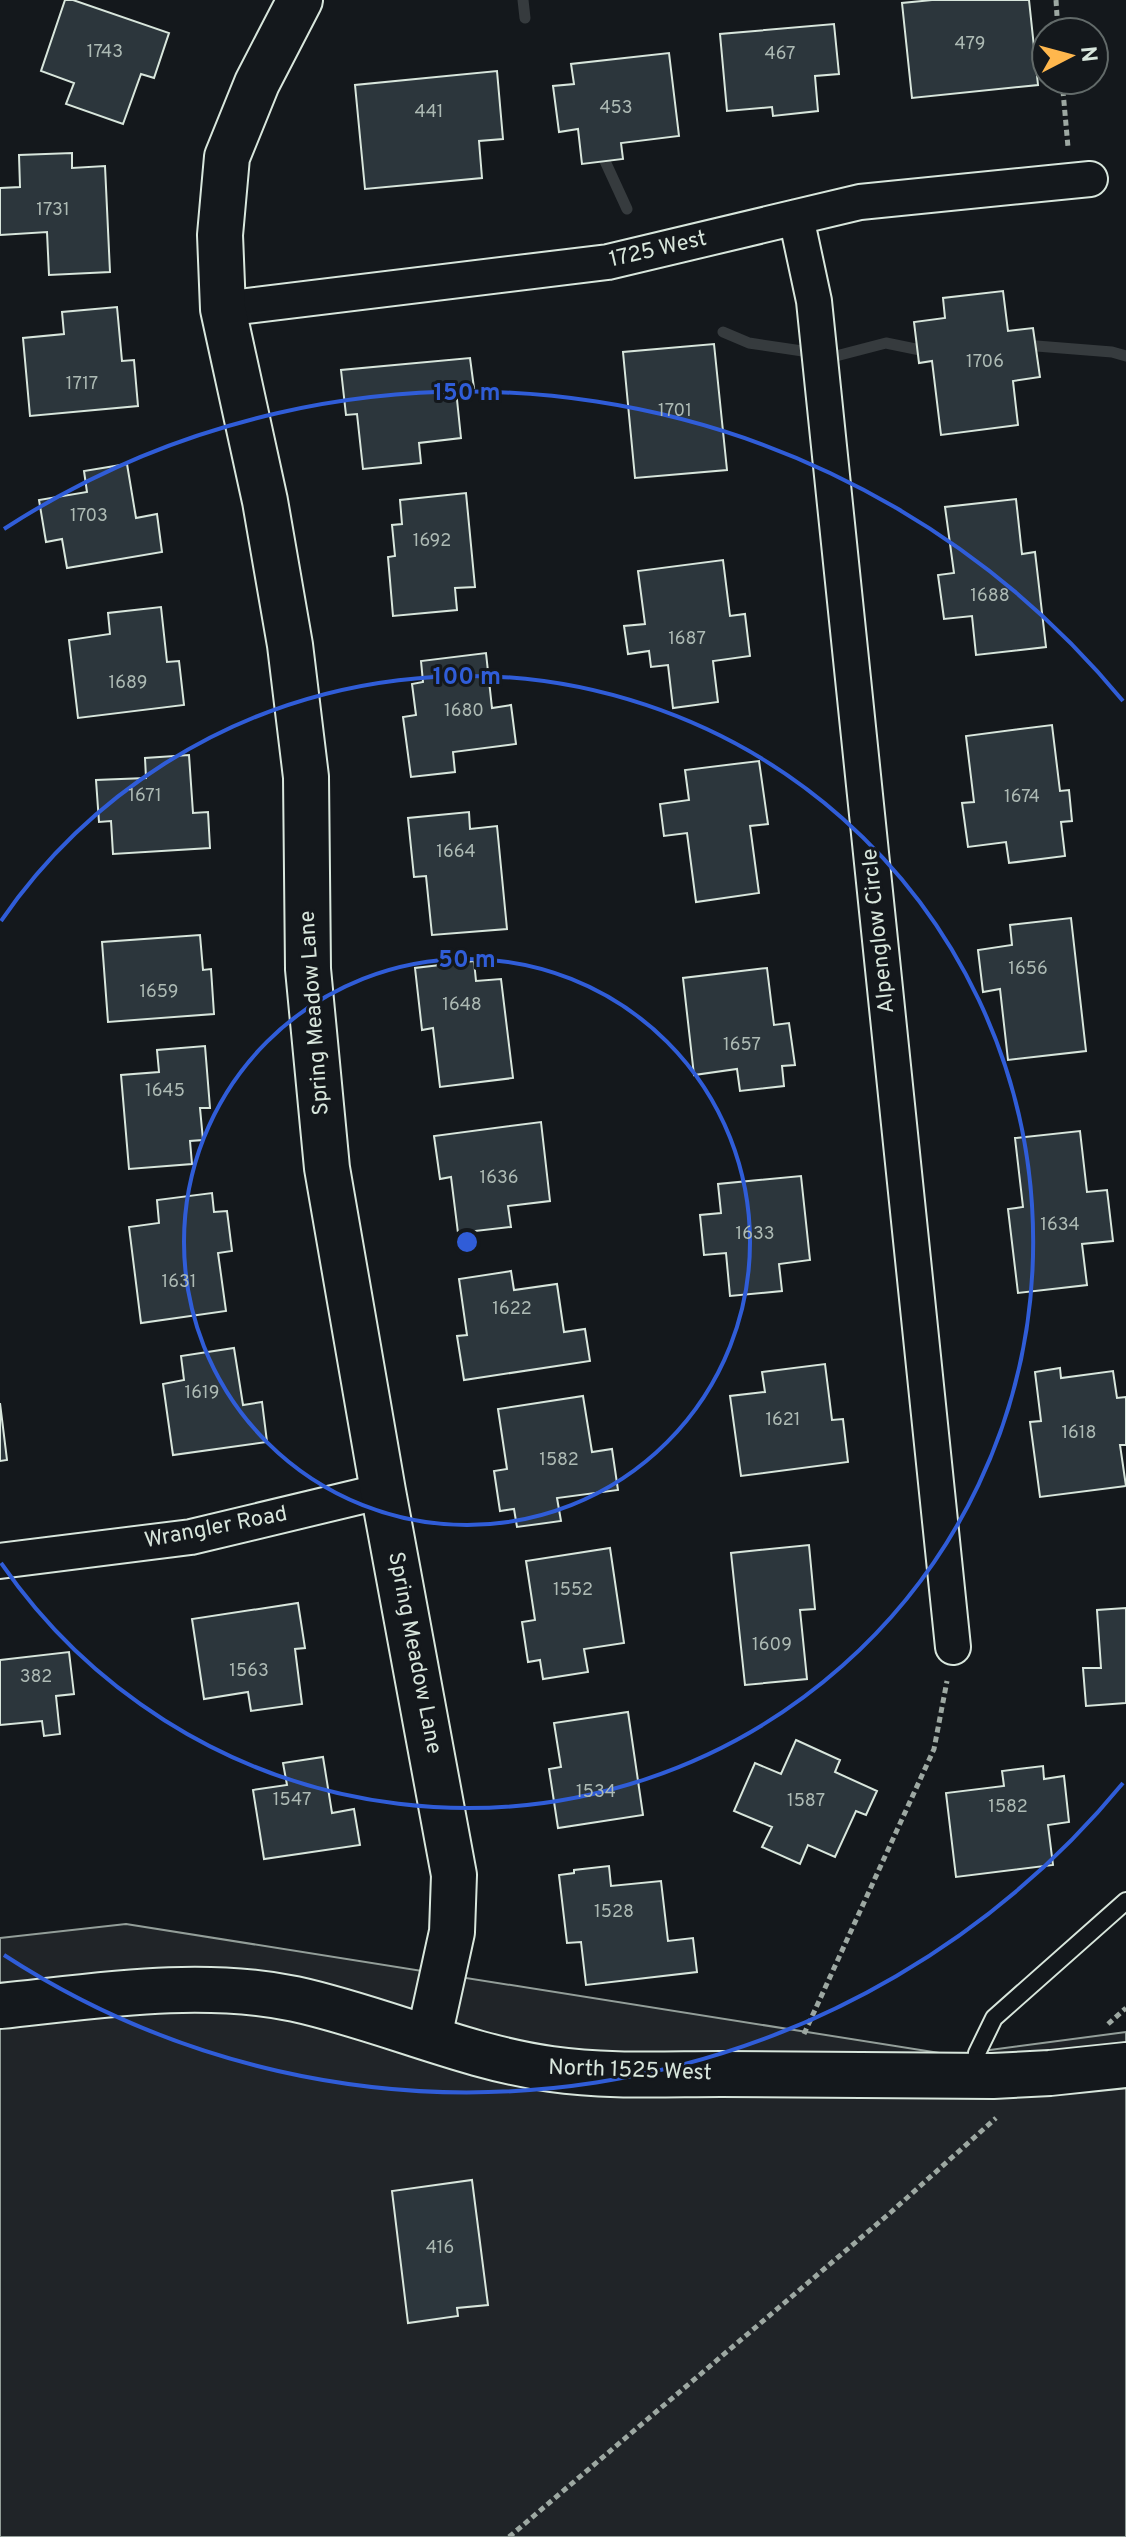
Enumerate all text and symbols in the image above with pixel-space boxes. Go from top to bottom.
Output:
north arrow [1030,16,1110,96]
house number: 479 [954,33,986,56]
house number: 1743 [87,41,123,64]
house number: 467 [765,43,795,66]
text: N [1073,45,1102,63]
house number: 453 [599,97,633,120]
house number: 441 [414,101,444,124]
house number: 1731 [36,199,70,222]
street label: 1725 West [607,226,709,274]
house number: 1706 [966,351,1004,374]
house number: 1717 [66,373,98,396]
text: 150 m [433,379,501,409]
house number: 1701 [658,400,692,423]
house number: 1703 [70,505,108,528]
house number: 1692 [413,530,451,553]
house number: 1688 [970,585,1010,608]
house number: 1687 [668,628,706,651]
text: 100 m [433,663,501,693]
house number: 1689 [109,672,147,695]
house number: 1680 [444,700,484,723]
house number: 1671 [128,785,162,808]
house number: 1674 [1004,786,1040,809]
house number: 1664 [436,841,476,864]
street label: Alpenglow Circle [857,847,901,1015]
street label: Spring Meadow Lane [294,910,336,1116]
text: 50 m [438,946,496,976]
house number: 1656 [1008,958,1048,981]
house number: 1659 [139,981,179,1004]
house number: 1648 [442,994,482,1017]
house number: 1657 [723,1034,761,1057]
house number: 1645 [145,1080,185,1103]
house number: 1636 [479,1167,519,1190]
house number: 1634 [1040,1214,1080,1237]
house number: 1633 [735,1223,775,1246]
centre of rings [453,1228,481,1256]
house number: 1631 [162,1271,196,1294]
house number: 1622 [492,1298,532,1321]
house number: 1619 [185,1382,219,1405]
house number: 1621 [765,1409,801,1432]
house number: 1618 [1061,1422,1097,1445]
house number: 1582 [539,1449,579,1472]
street label: Wrangler Road [142,1501,290,1555]
street label: Spring Meadow Lane [381,1550,447,1756]
house number: 1552 [553,1579,593,1602]
house number: 1609 [752,1634,792,1657]
house number: 1563 [229,1660,269,1683]
house number: 382 [20,1666,52,1689]
house number: 1534 [576,1781,616,1804]
house number: 1547 [273,1789,311,1812]
house number: 1587 [787,1790,825,1813]
house number: 1582 [988,1796,1028,1819]
house number: 1528 [594,1901,634,1924]
street label: North 1525 West [548,2055,712,2087]
house number: 416 [426,2237,454,2260]

